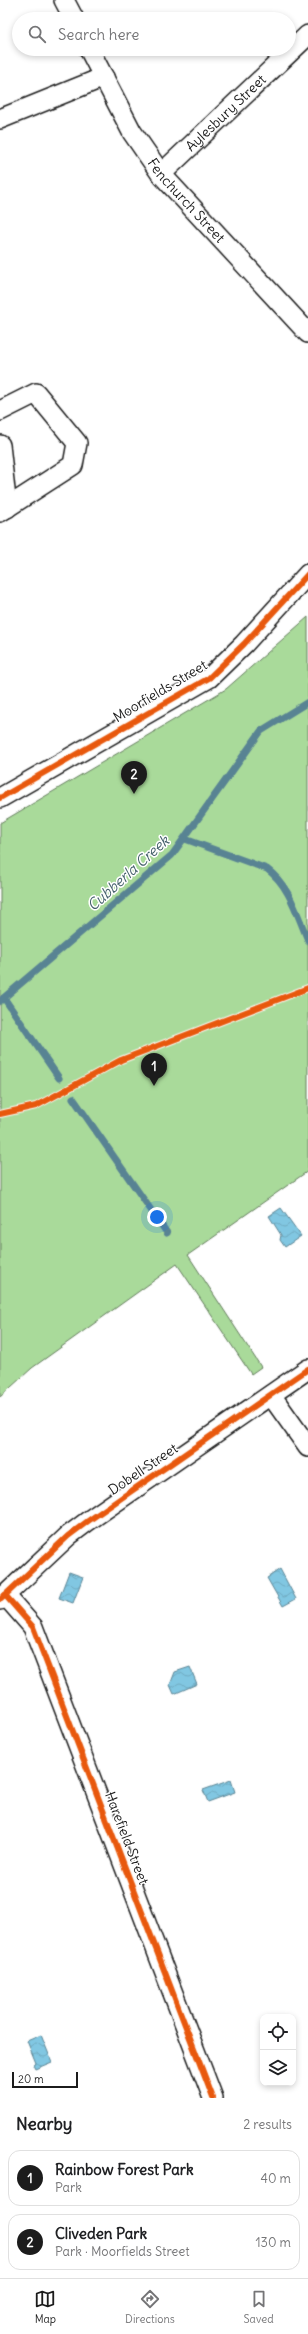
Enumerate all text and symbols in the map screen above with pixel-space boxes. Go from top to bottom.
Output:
search box [12,12,296,56]
icon: search [26,23,48,45]
text: Search here [58,25,139,44]
street label: Aylesbury Street [182,70,270,155]
street label: Fenchurch Street [144,155,229,247]
street label: Moorfields Street [110,656,210,726]
pin: 2 [121,761,147,794]
water label: Cubberla Creek [83,830,174,915]
pin: 1 [141,1053,167,1086]
your location [147,1207,167,1227]
street label: Dobell Street [105,1439,181,1499]
street label: Harefield Street [101,1789,153,1887]
map controls [260,2014,296,2086]
button: locate [260,2014,296,2050]
button: layers [260,2050,296,2086]
scale bar [12,2070,78,2089]
text: 20 m [18,2072,44,2086]
text: Nearby [16,2113,72,2135]
text: 2 results [243,2116,292,2133]
text: Rainbow Forest Park [55,2160,194,2179]
text: 1 [27,2170,33,2187]
text: 40 m [260,2170,291,2187]
text: Park [55,2179,82,2196]
text: Cliveden Park [55,2224,147,2243]
text: 2 [26,2234,34,2251]
text: 130 m [255,2234,291,2251]
text: Park · Moorfields Street [55,2243,190,2260]
tab: Map [34,2288,56,2326]
tab: Directions [125,2288,175,2326]
tab: Saved [243,2288,274,2326]

